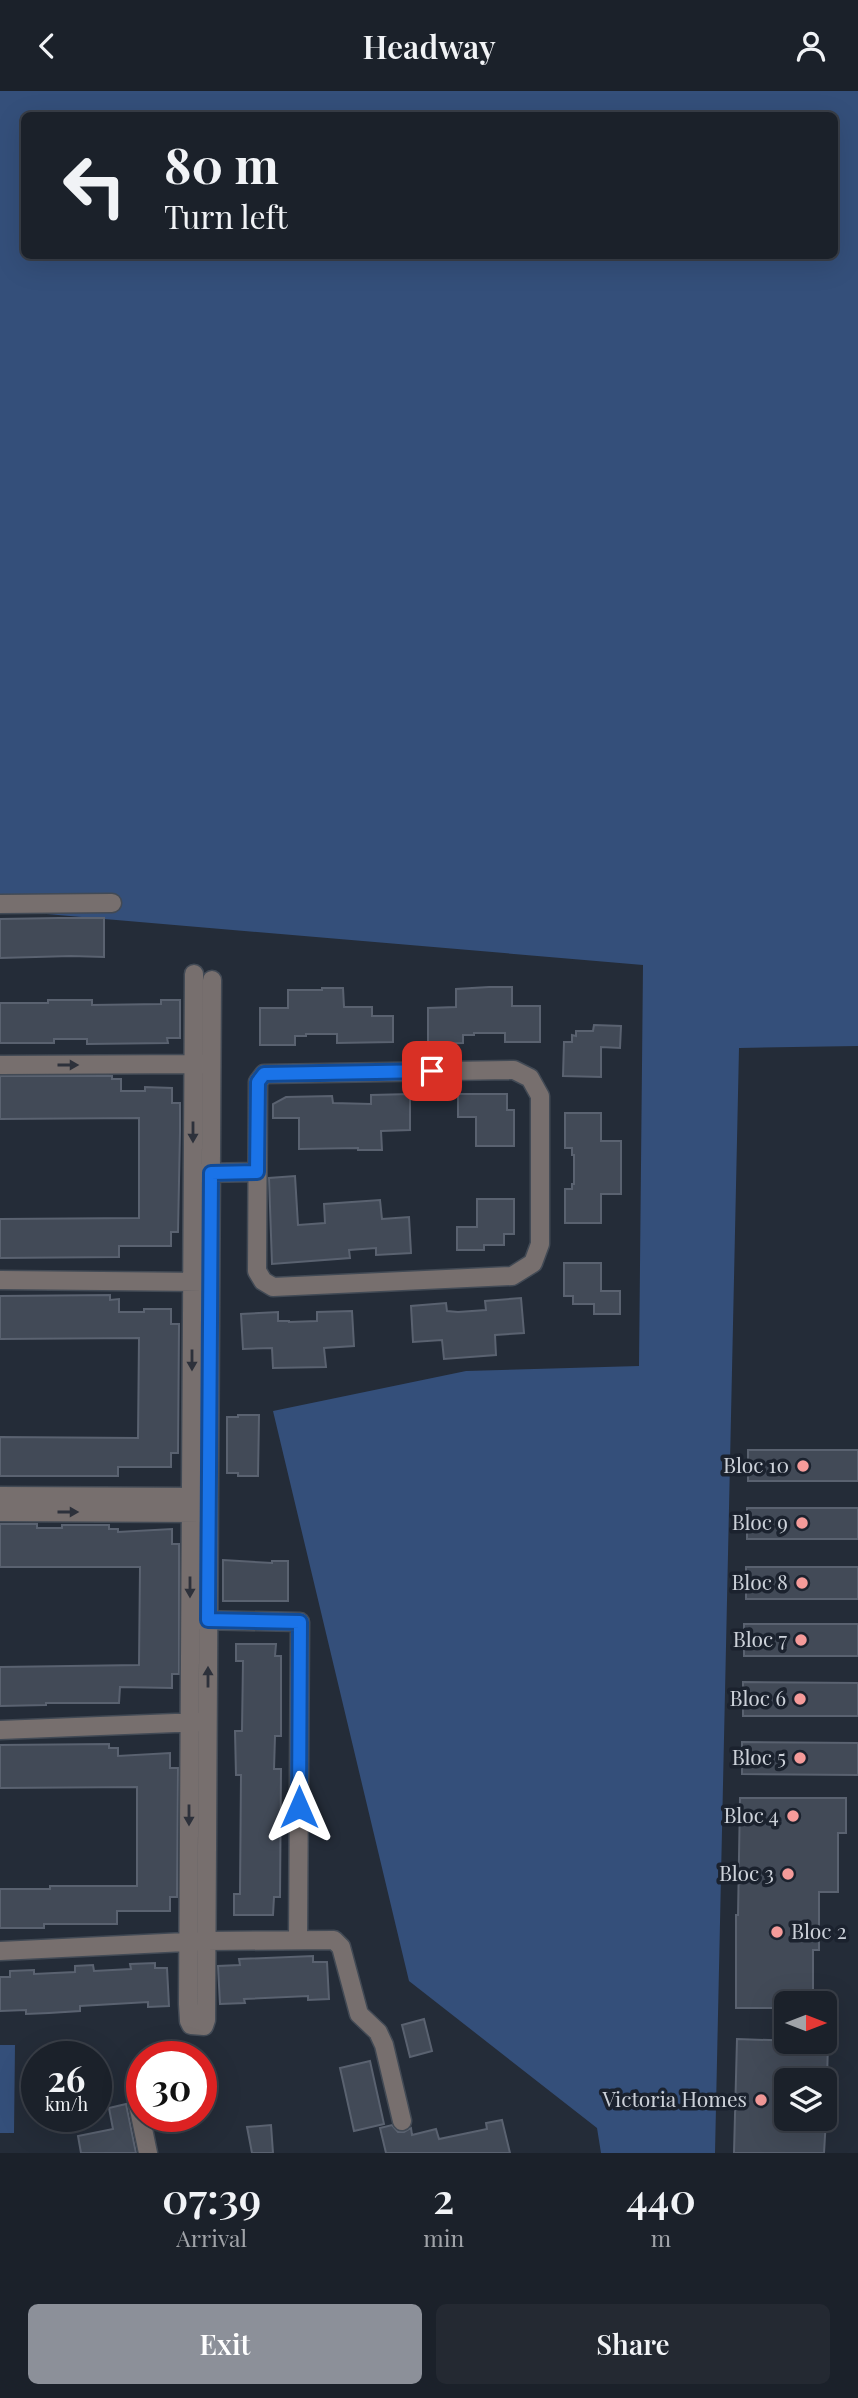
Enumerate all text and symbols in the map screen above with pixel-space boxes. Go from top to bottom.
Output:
text: Headway [362,24,496,67]
icon: back [28,27,66,65]
icon: person [792,27,830,65]
text: 80 m [164,131,279,196]
icon: left [49,140,140,231]
text: Turn left [164,194,288,237]
pin [402,1041,462,1101]
icon: arrive [413,1052,451,1090]
one-way arrow [57,1059,79,1071]
one-way arrow [187,1122,199,1144]
one-way arrow [186,1349,198,1371]
place label: Bloc 10 [723,1450,789,1478]
marker: Bloc 10 [795,1458,811,1474]
one-way arrow [57,1506,79,1518]
place label: Bloc 9 [732,1507,788,1535]
marker: Bloc 9 [794,1515,810,1531]
place label: Bloc 8 [731,1567,788,1595]
marker: Bloc 8 [794,1575,810,1591]
one-way arrow [185,1577,196,1599]
place label: Bloc 7 [733,1624,787,1652]
marker: Bloc 7 [793,1632,809,1648]
one-way arrow [202,1665,214,1687]
place label: Bloc 6 [730,1683,786,1711]
marker: Bloc 6 [792,1691,808,1707]
place label: Bloc 5 [732,1742,786,1770]
marker: Bloc 5 [792,1750,808,1766]
position arrow [262,1770,336,1844]
place label: Bloc 4 [723,1800,779,1828]
one-way arrow [183,1804,195,1826]
marker: Bloc 4 [785,1808,801,1824]
place label: Bloc 3 [719,1858,774,1886]
marker: Bloc 3 [780,1866,796,1882]
place label: Bloc 2 [791,1916,847,1944]
marker: Bloc 2 [769,1924,785,1940]
north arrow [774,1991,836,2055]
map controls [774,1991,837,2131]
speed limit sign: 30 [126,2041,217,2132]
text: 26 [48,2054,85,2101]
button: layers [774,2068,837,2131]
place label: Victoria Homes [601,2084,747,2112]
text: km/h [45,2092,88,2116]
marker: Victoria Homes [753,2092,769,2108]
text: 07:39 [162,2169,261,2225]
text: 2 [433,2169,454,2225]
text: 440 [626,2169,696,2225]
text: Arrival [176,2222,247,2253]
text: min [423,2222,464,2253]
text: m [651,2222,671,2253]
button: Exit [28,2304,422,2384]
button: Share [436,2304,830,2384]

